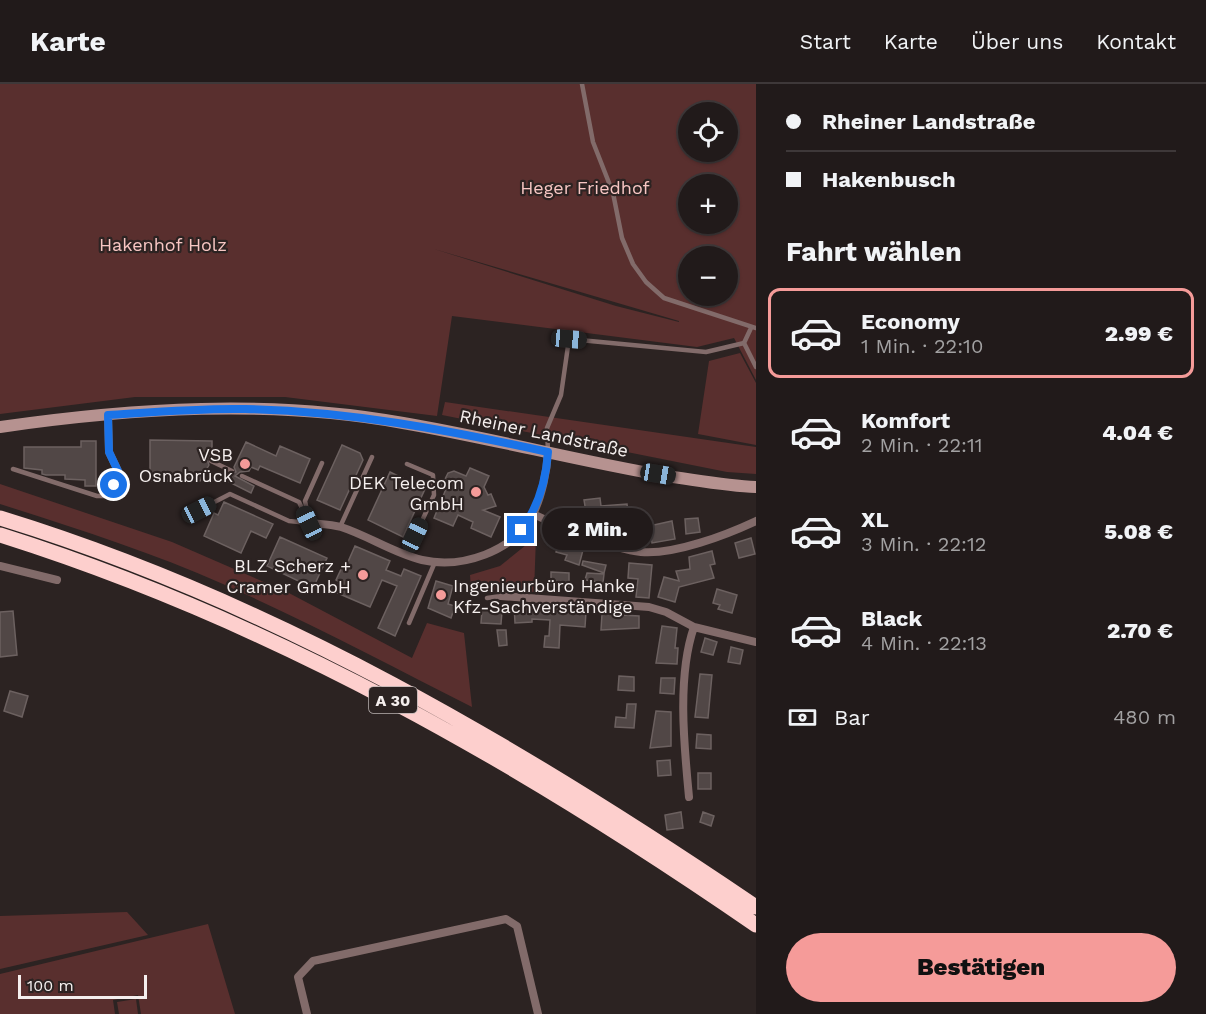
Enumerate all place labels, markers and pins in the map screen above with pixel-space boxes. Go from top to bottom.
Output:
place label: VSB Osnabrück [139,444,233,486]
marker: VSB Osnabrück [238,457,252,471]
place label: DEK Telecom GmbH [349,472,464,514]
marker: DEK Telecom GmbH [469,485,483,499]
place label: BLZ Scherz + Cramer GmbH [226,555,351,597]
marker: BLZ Scherz + Cramer GmbH [356,568,370,582]
place label: Ingenieurbüro Hanke Kfz-Sachverständige [453,575,635,617]
marker: Ingenieurbüro Hanke Kfz-Sachverständige [434,588,448,602]

